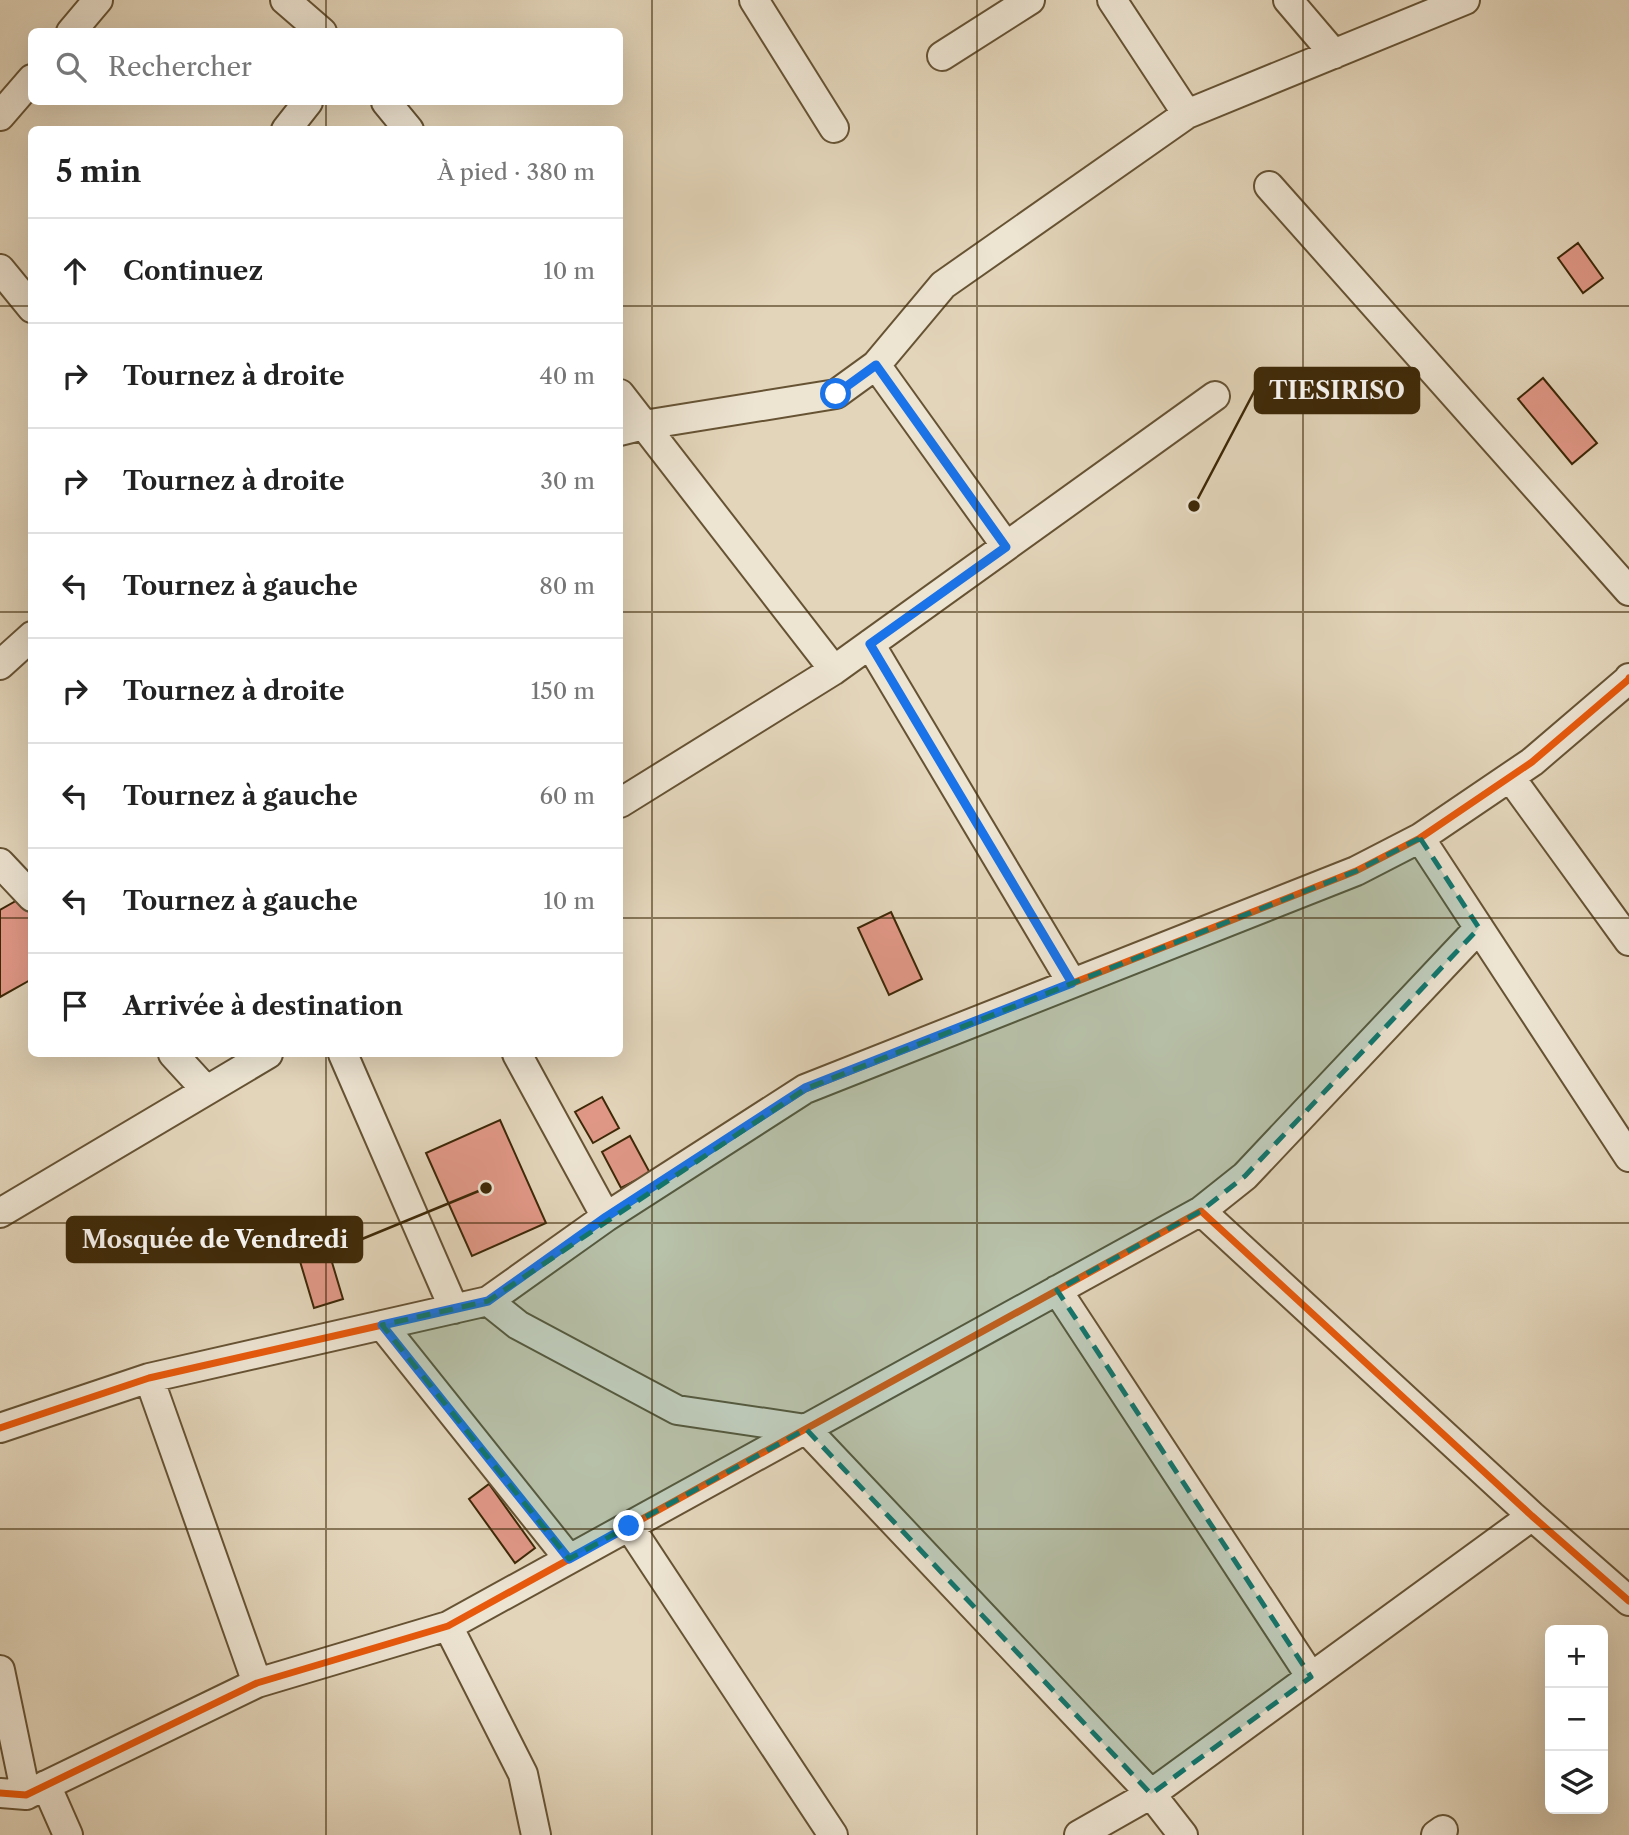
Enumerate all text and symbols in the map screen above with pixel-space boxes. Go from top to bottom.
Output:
search box [28,28,623,105]
icon: search [52,48,90,86]
text: Rechercher [108,51,252,83]
text: 5 min [56,153,141,190]
text: À pied · 380 m [437,158,595,186]
icon: ahead [56,252,94,290]
text: Continuez [123,255,263,287]
text: 10 m [543,257,595,285]
icon: right [56,357,94,395]
text: Tournez à droite [123,360,345,392]
text: 40 m [540,362,595,390]
callout: TIESIRISO [1255,368,1419,413]
text: TIESIRISO [1269,376,1405,405]
route start [820,378,851,409]
icon: right [56,462,94,500]
text: Tournez à droite [123,465,345,497]
text: 30 m [540,467,595,495]
icon: left [56,567,94,605]
text: Tournez à gauche [123,570,358,602]
text: 80 m [539,572,595,600]
icon: right [56,672,94,710]
text: Tournez à droite [123,675,345,707]
text: 150 m [531,677,595,705]
icon: left [56,777,94,815]
text: Tournez à gauche [123,780,358,812]
text: 60 m [539,782,595,810]
icon: left [56,882,94,920]
text: Tournez à gauche [123,885,358,917]
text: 10 m [543,887,595,915]
icon: arrive [56,987,94,1025]
text: Arrivée à destination [123,990,403,1022]
callout: Mosquée de Vendredi [67,1217,362,1262]
text: Mosquée de Vendredi [82,1225,349,1254]
route end [613,1510,644,1541]
map controls [1545,1625,1608,1814]
button: + [1545,1625,1608,1688]
button: − [1545,1688,1608,1751]
button: layers [1545,1751,1608,1814]

